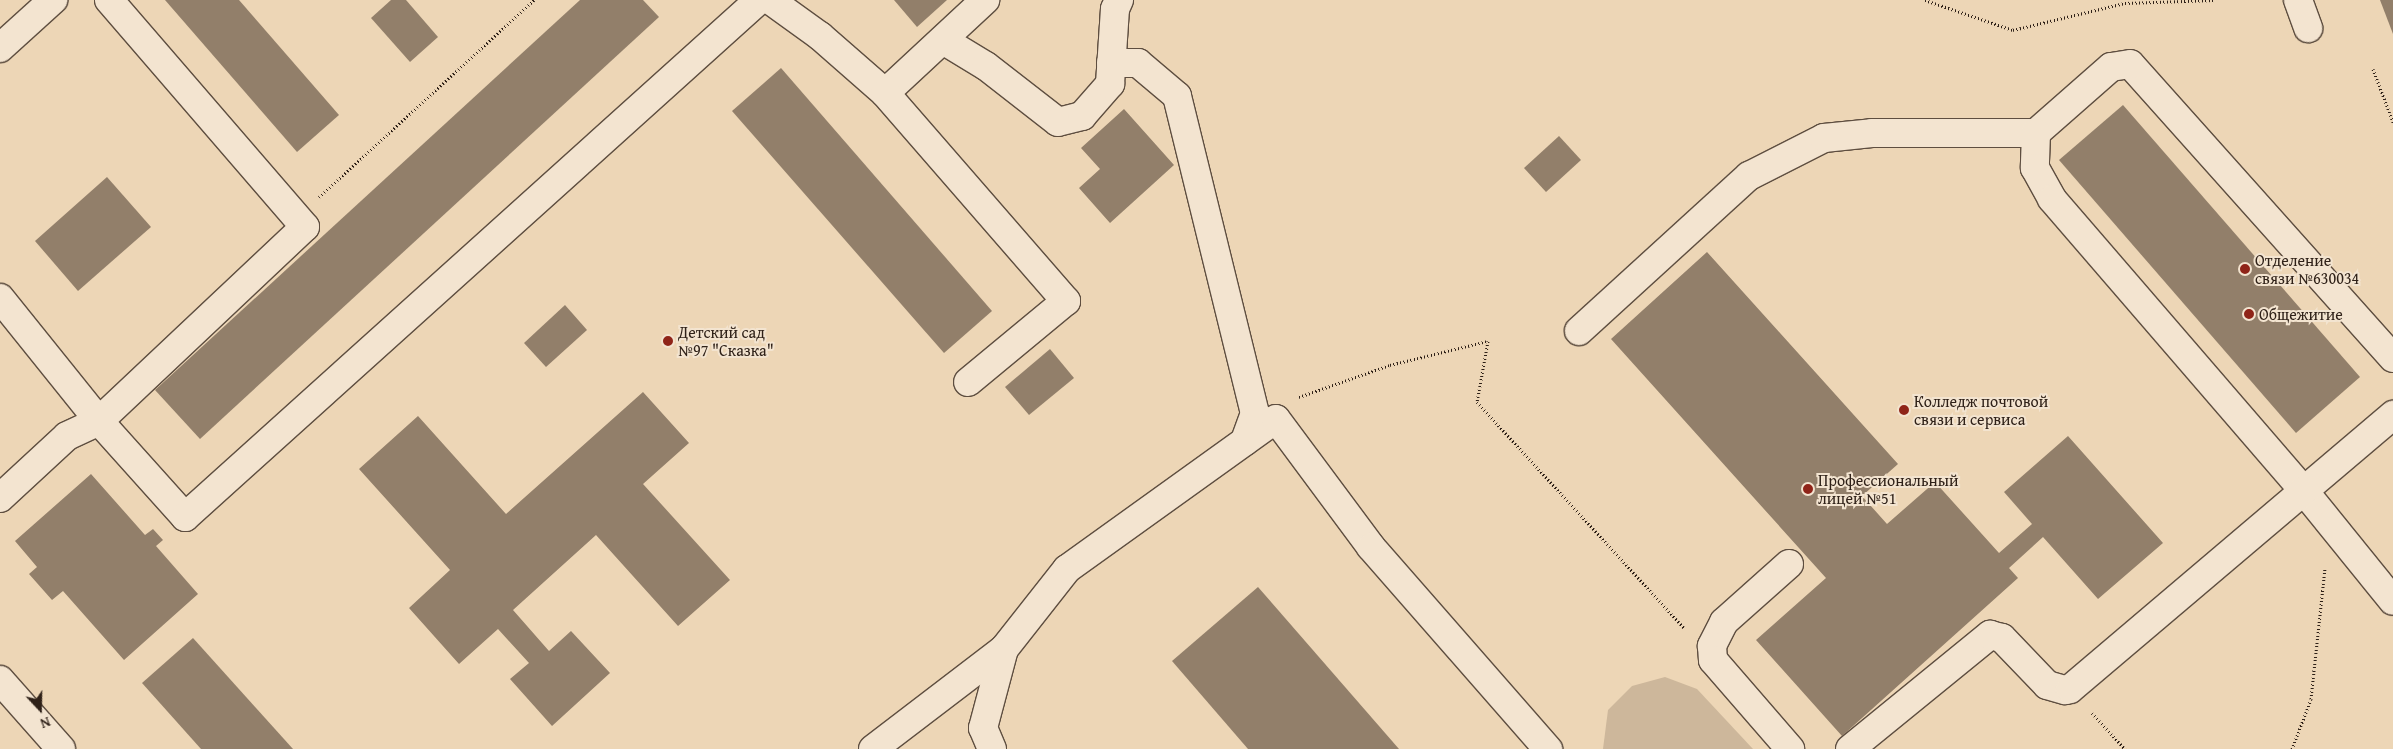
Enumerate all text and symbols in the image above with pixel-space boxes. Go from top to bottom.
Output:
place label: Отделение связи №630034 [2255,250,2359,288]
marker: Отделение связи №630034 [2239,263,2251,275]
place label: Общежитие [2259,304,2343,324]
marker: Общежитие [2243,308,2255,320]
place label: Детский сад №97 "Сказка" [678,322,774,360]
marker: Детский сад №97 "Сказка" [662,335,674,347]
place label: Колледж почтовой связи и сервиса [1914,391,2048,429]
marker: Колледж почтовой связи и сервиса [1898,404,1910,416]
place label: Профессиональный лицей №51 [1818,470,1958,508]
marker: Профессиональный лицей №51 [1802,483,1814,495]
north arrow [15,684,65,734]
text: N [37,712,53,734]

